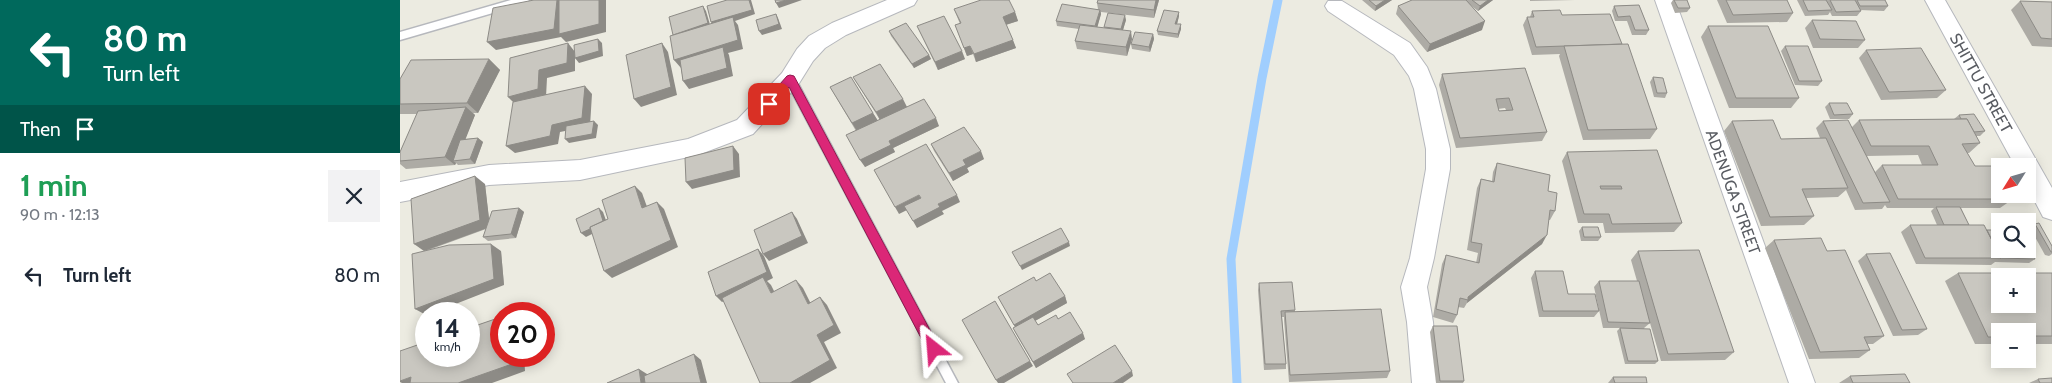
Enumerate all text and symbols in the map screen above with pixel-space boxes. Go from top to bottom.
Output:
text: 80 m [103,17,187,60]
icon: left [20,20,85,85]
street label: SHITTU STREET [1946,30,2016,136]
text: Turn left [103,60,180,87]
pin [748,83,790,125]
icon: arrive [755,90,783,118]
icon: arrive [71,115,99,143]
text: Then [20,118,61,141]
street label: ADENUGA STREET [1702,127,1765,257]
north arrow [1991,158,2036,202]
map controls [1991,158,2036,368]
text: 1 min [20,167,88,204]
button: close [328,170,380,222]
text: 90 m · 12:13 [20,205,100,224]
button: search [1991,213,2036,258]
icon: left [20,262,48,290]
text: Turn left [63,264,131,287]
text: 80 m [334,264,380,287]
button: + [1991,268,2036,313]
speed limit sign: 20 [490,302,555,367]
text: 14 [435,313,460,343]
position arrow [907,322,959,374]
button: − [1991,323,2036,368]
text: km/h [434,339,461,354]

